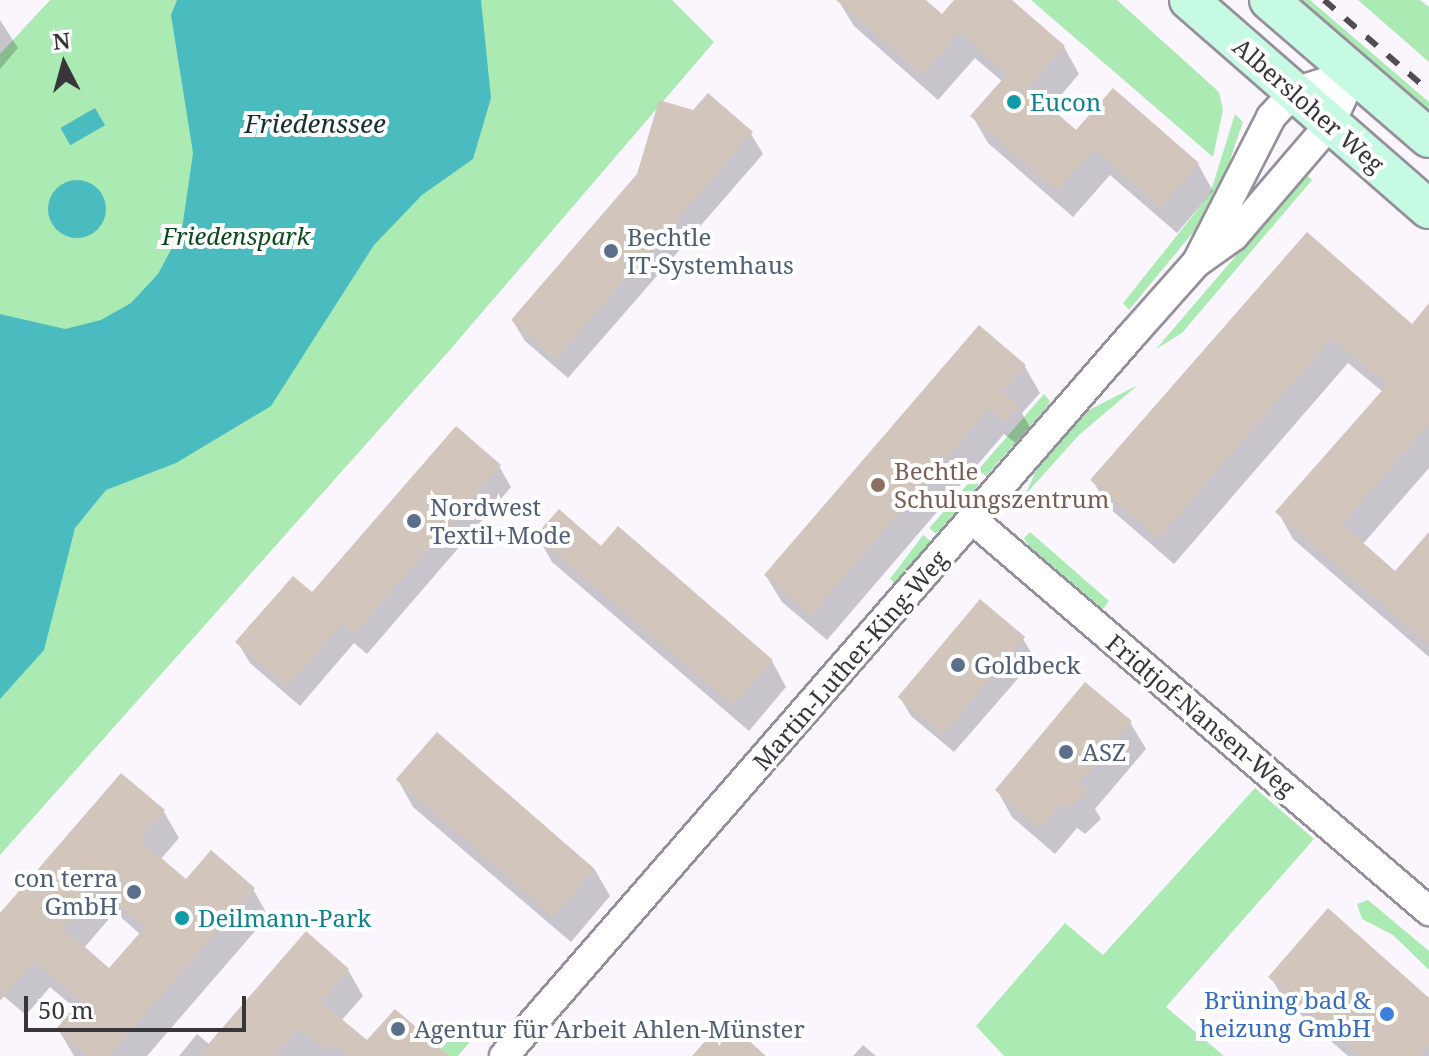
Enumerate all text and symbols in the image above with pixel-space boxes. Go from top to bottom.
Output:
north arrow [24,24,104,104]
text: N [51,24,72,56]
street label: Albersloher Weg [1228,32,1390,178]
place label: Eucon [1030,88,1101,116]
marker: Eucon [1005,93,1023,111]
water label: Friedenssee [244,108,386,140]
park label: Friedenspark [162,222,310,250]
place label: Bechtle IT-Systemhaus [627,223,794,279]
marker: Bechtle IT-Systemhaus [602,242,620,260]
place label: Bechtle Schulungszentrum [894,457,1109,513]
marker: Bechtle Schulungszentrum [869,476,887,494]
place label: Nordwest Textil+Mode [430,493,571,549]
marker: Nordwest Textil+Mode [405,512,423,530]
street label: Martin-Luther-King-Weg [747,544,953,776]
street label: Fridtjof-Nansen-Weg [1101,628,1301,802]
place label: Goldbeck [974,651,1081,679]
marker: Goldbeck [949,656,967,674]
place label: ASZ [1082,738,1126,766]
marker: ASZ [1057,743,1075,761]
place label: con terra GmbH [14,864,118,920]
marker: con terra GmbH [125,883,143,901]
place label: Deilmann-Park [198,904,371,932]
marker: Deilmann-Park [173,909,191,927]
scale bar [28,980,250,1030]
place label: Brüning bad & heizung GmbH [1200,986,1371,1042]
text: 50 m [38,993,94,1026]
marker: Brüning bad & heizung GmbH [1378,1005,1396,1023]
place label: Agentur für Arbeit Ahlen-Münster [414,1015,805,1043]
marker: Agentur für Arbeit Ahlen-Münster [389,1020,407,1038]

